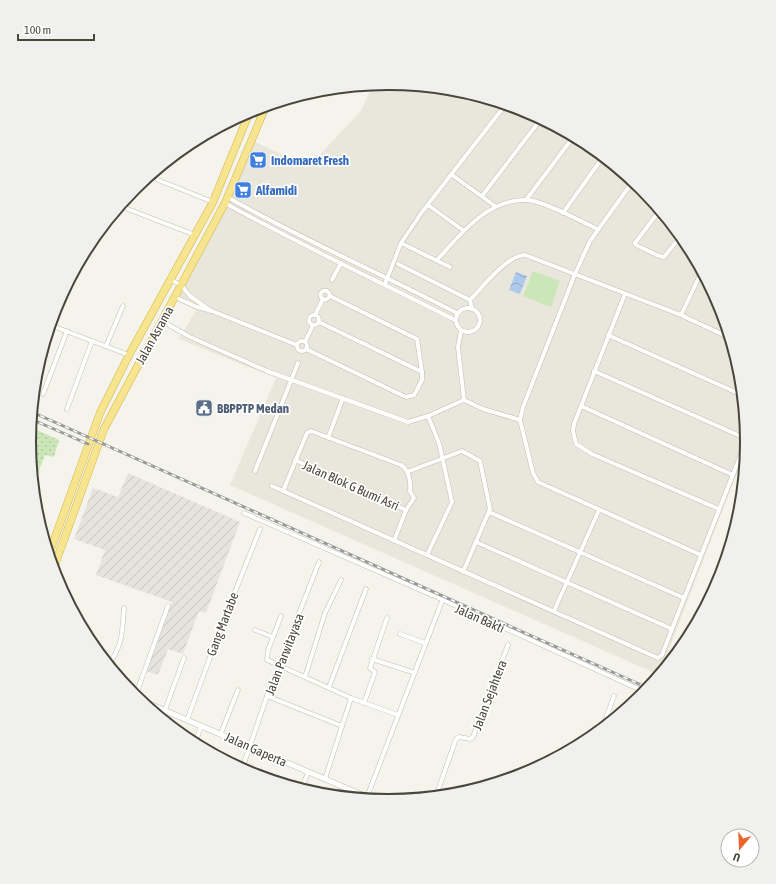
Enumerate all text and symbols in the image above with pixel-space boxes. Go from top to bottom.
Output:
scale bar [18,16,94,42]
text: 100 m [24,23,51,37]
supermarket icon: Indomaret Fresh [248,150,268,170]
place label: Indomaret Fresh [271,153,349,168]
supermarket icon: Alfamidi [233,180,253,200]
place label: Alfamidi [255,183,297,198]
street label: Jalan Asrama [132,304,176,367]
public building icon: BBPPTP Medan [194,398,214,418]
place label: BBPPTP Medan [217,401,289,416]
street label: Jalan Blok G Bumi Asri [300,457,401,513]
street label: Gang Martabe [203,590,241,658]
street label: Jalan Bakti [453,601,507,636]
street label: Jalan Parwitayasa [262,611,307,697]
street label: Jalan Sejahtera [469,658,510,732]
street label: Jalan Gaperta [222,729,289,770]
north arrow [720,828,760,868]
text: U [732,851,742,864]

